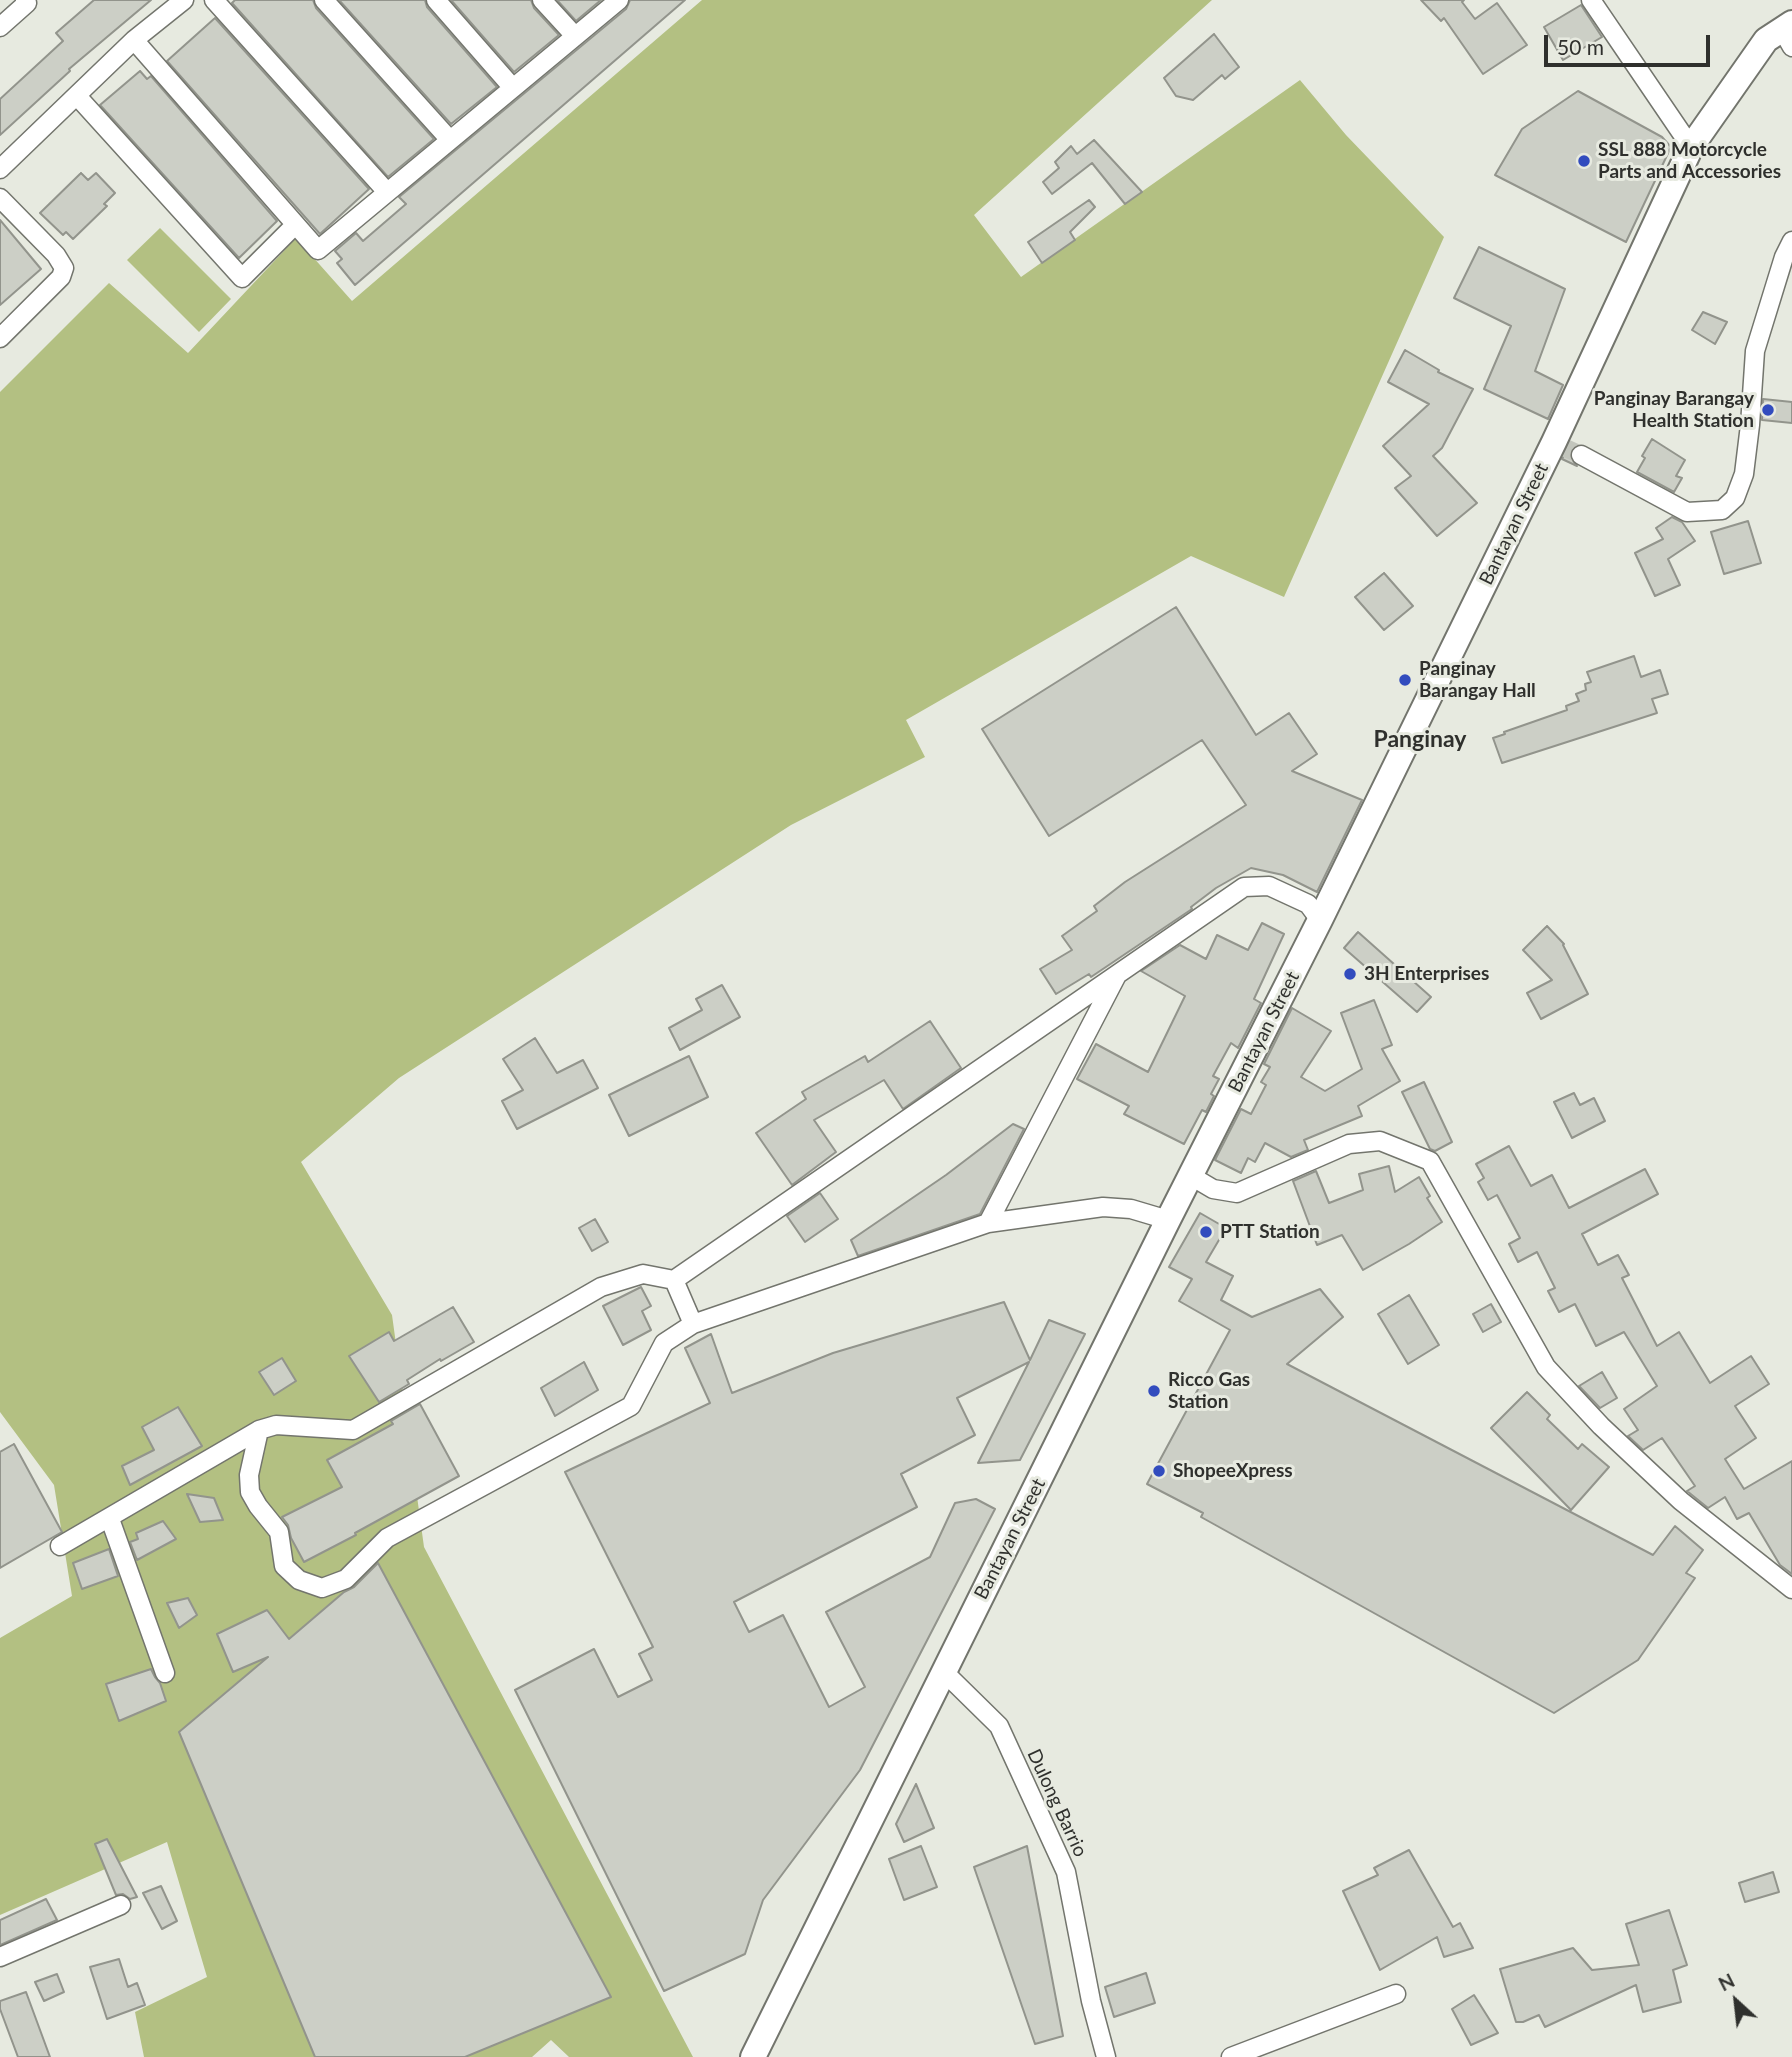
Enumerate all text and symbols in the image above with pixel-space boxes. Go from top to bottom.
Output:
scale bar [1547,21,1713,65]
text: 50 m [1557,34,1604,59]
place label: SSL 888 Motorcycle Parts and Accessories [1598,139,1781,183]
marker: SSL 888 Motorcycle Parts and Accessories [1576,153,1592,169]
place label: Panginay Barangay Health Station [1594,388,1754,432]
marker: Panginay Barangay Health Station [1760,402,1776,418]
street label: Bantayan Street [1475,459,1553,589]
place label: Panginay Barangay Hall [1419,658,1536,702]
marker: Panginay Barangay Hall [1397,672,1413,688]
district label: Panginay [1374,726,1466,754]
place label: 3H Enterprises [1364,963,1489,985]
marker: 3H Enterprises [1342,966,1358,982]
street label: Bantayan Street [1224,968,1304,1096]
place label: PTT Station [1220,1221,1320,1243]
marker: PTT Station [1198,1224,1214,1240]
place label: Ricco Gas Station [1168,1369,1250,1413]
marker: Ricco Gas Station [1146,1383,1162,1399]
place label: ShopeeXpress [1173,1460,1293,1482]
marker: ShopeeXpress [1151,1463,1167,1479]
street label: Bantayan Street [970,1475,1050,1603]
street label: Dulong Barrio [1022,1746,1092,1860]
north arrow [1701,1966,1771,2036]
text: N [1714,1968,1738,1995]

